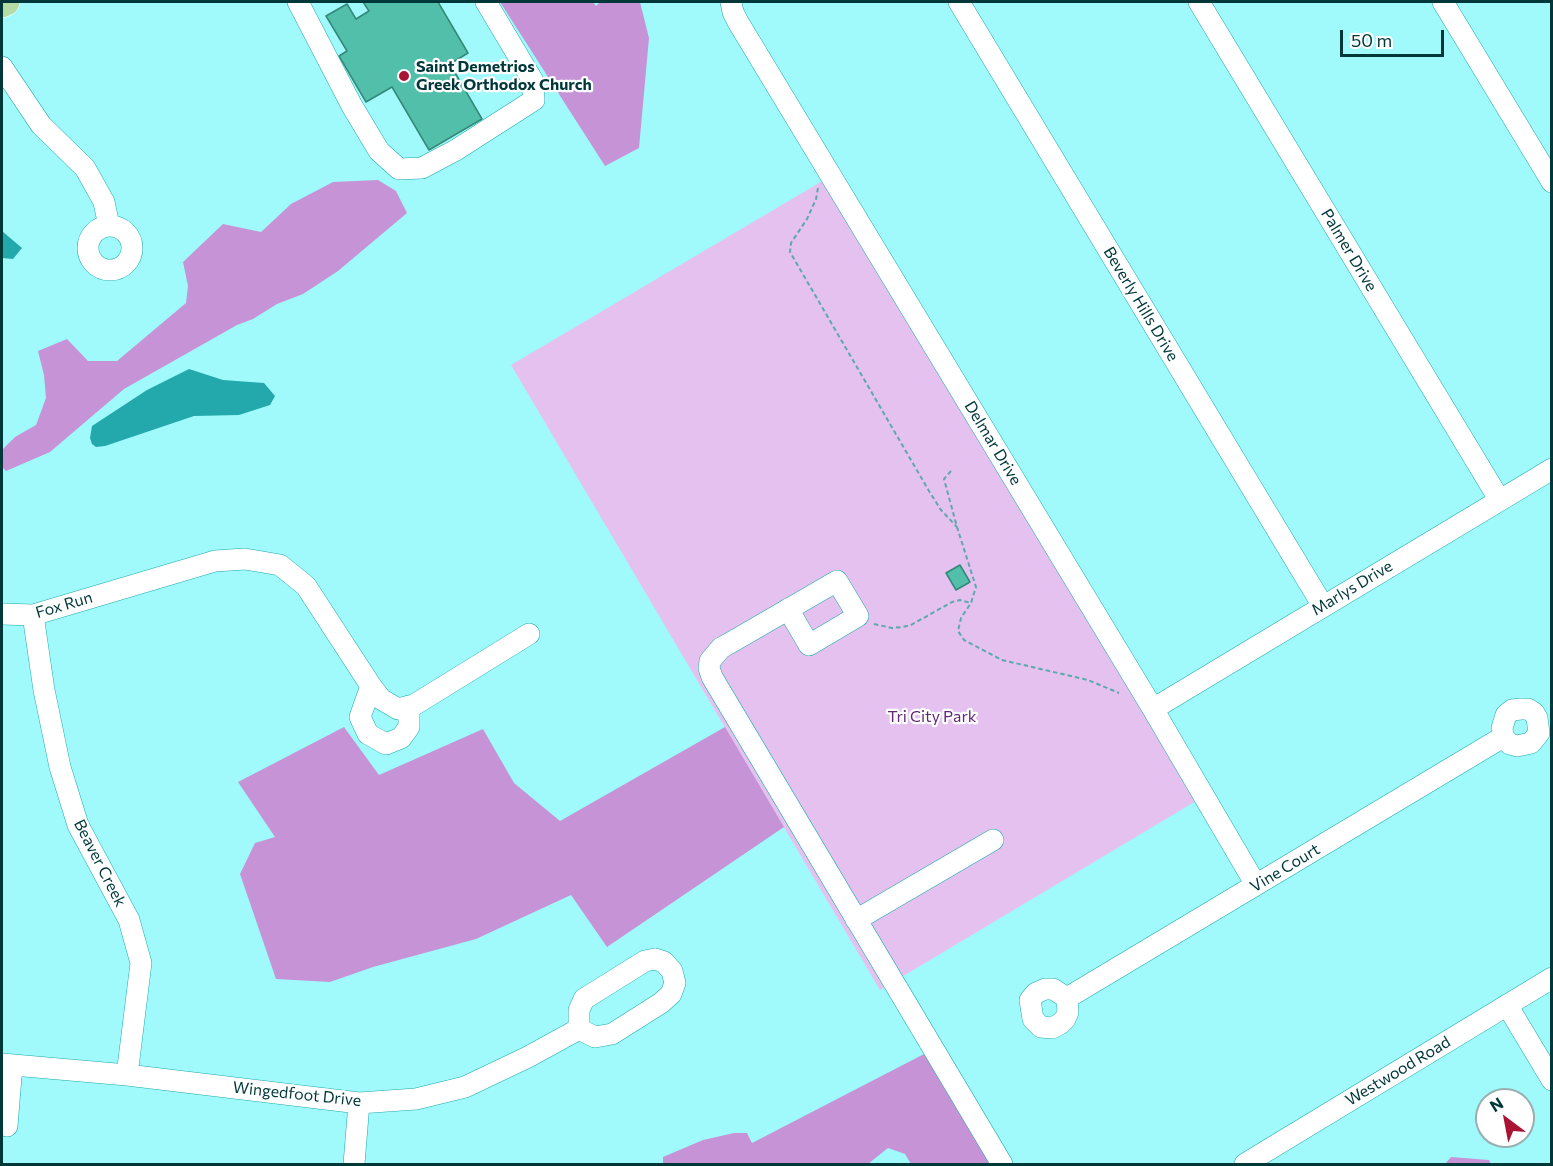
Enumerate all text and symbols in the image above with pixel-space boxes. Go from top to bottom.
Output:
scale bar [1343,18,1446,56]
text: 50 m [1351,29,1392,51]
place label: Saint Demetrios Greek Orthodox Church [416,57,592,95]
marker: Saint Demetrios Greek Orthodox Church [397,69,411,83]
street label: Palmer Drive [1317,205,1381,295]
street label: Beverly Hills Drive [1099,243,1183,365]
street label: Delmar Drive [960,397,1026,489]
street label: Marlys Drive [1308,556,1396,620]
street label: Fox Run [33,588,95,622]
park label: Tri City Park [888,707,976,727]
street label: Beaver Creek [70,816,130,910]
street label: Vine Court [1247,840,1323,896]
street label: Westwood Road [1342,1032,1454,1110]
street label: Wingedfoot Drive [232,1078,362,1110]
north arrow [1475,1088,1535,1148]
text: N [1486,1093,1506,1115]

